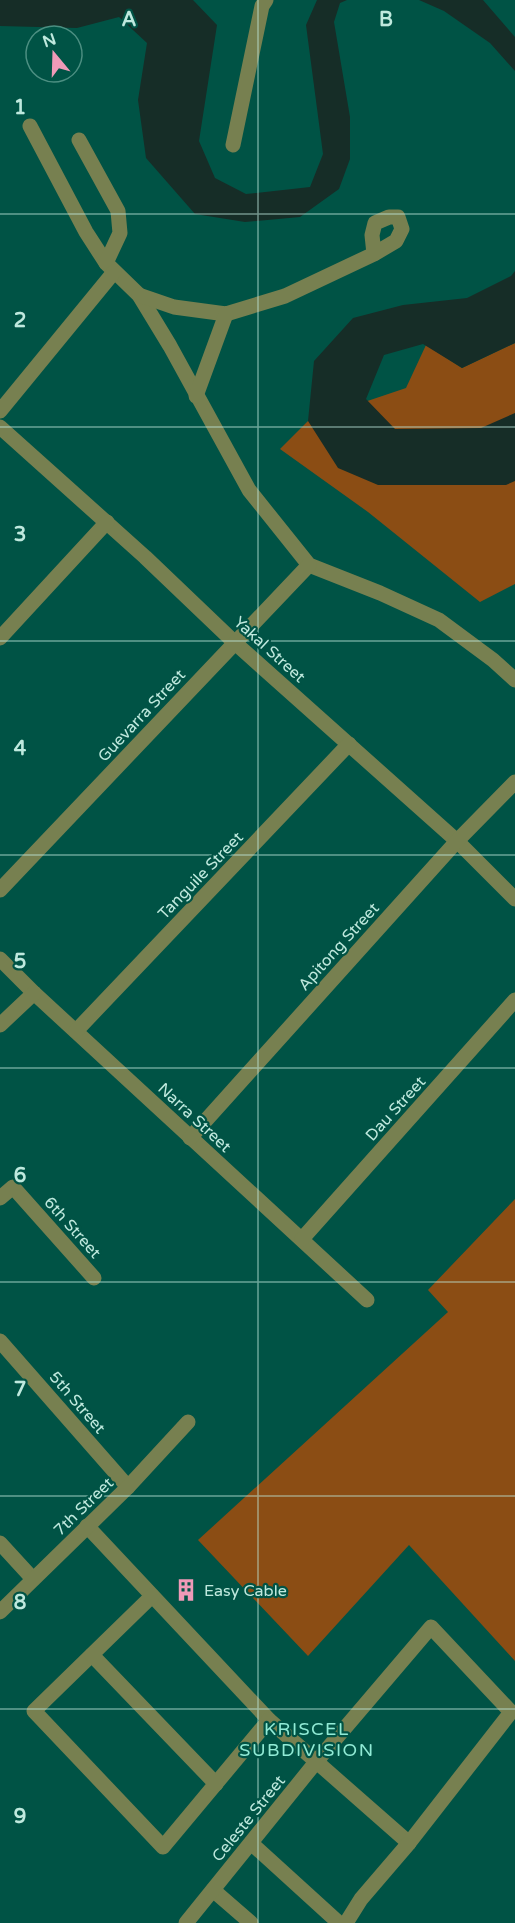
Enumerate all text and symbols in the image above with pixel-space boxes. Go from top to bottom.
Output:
text: A [122,8,137,32]
text: B [379,8,393,32]
north arrow [24,24,84,84]
text: N [40,29,59,52]
text: 1 [14,96,26,120]
text: 2 [14,309,26,333]
text: 3 [14,523,26,547]
street label: Yakal Street [229,612,309,687]
street label: Guevarra Street [94,665,190,766]
text: 4 [14,737,27,761]
street label: Tanguile Street [154,828,247,924]
street label: Apitong Street [294,899,383,995]
text: 5 [14,950,26,974]
street label: Dau Street [361,1072,430,1145]
street label: Narra Street [153,1079,235,1157]
text: 6 [14,1164,26,1188]
street label: 6th Street [39,1193,105,1263]
street label: 5th Street [45,1367,110,1438]
text: 7 [14,1378,26,1402]
street label: 7th Street [49,1473,118,1540]
building icon: Easy Cable [173,1577,199,1603]
place label: Easy Cable [204,1581,287,1601]
text: 8 [14,1591,26,1615]
district label: KRISCEL SUBDIVISION [239,1718,375,1761]
street label: Celeste Street [208,1771,290,1866]
text: 9 [14,1805,26,1829]

